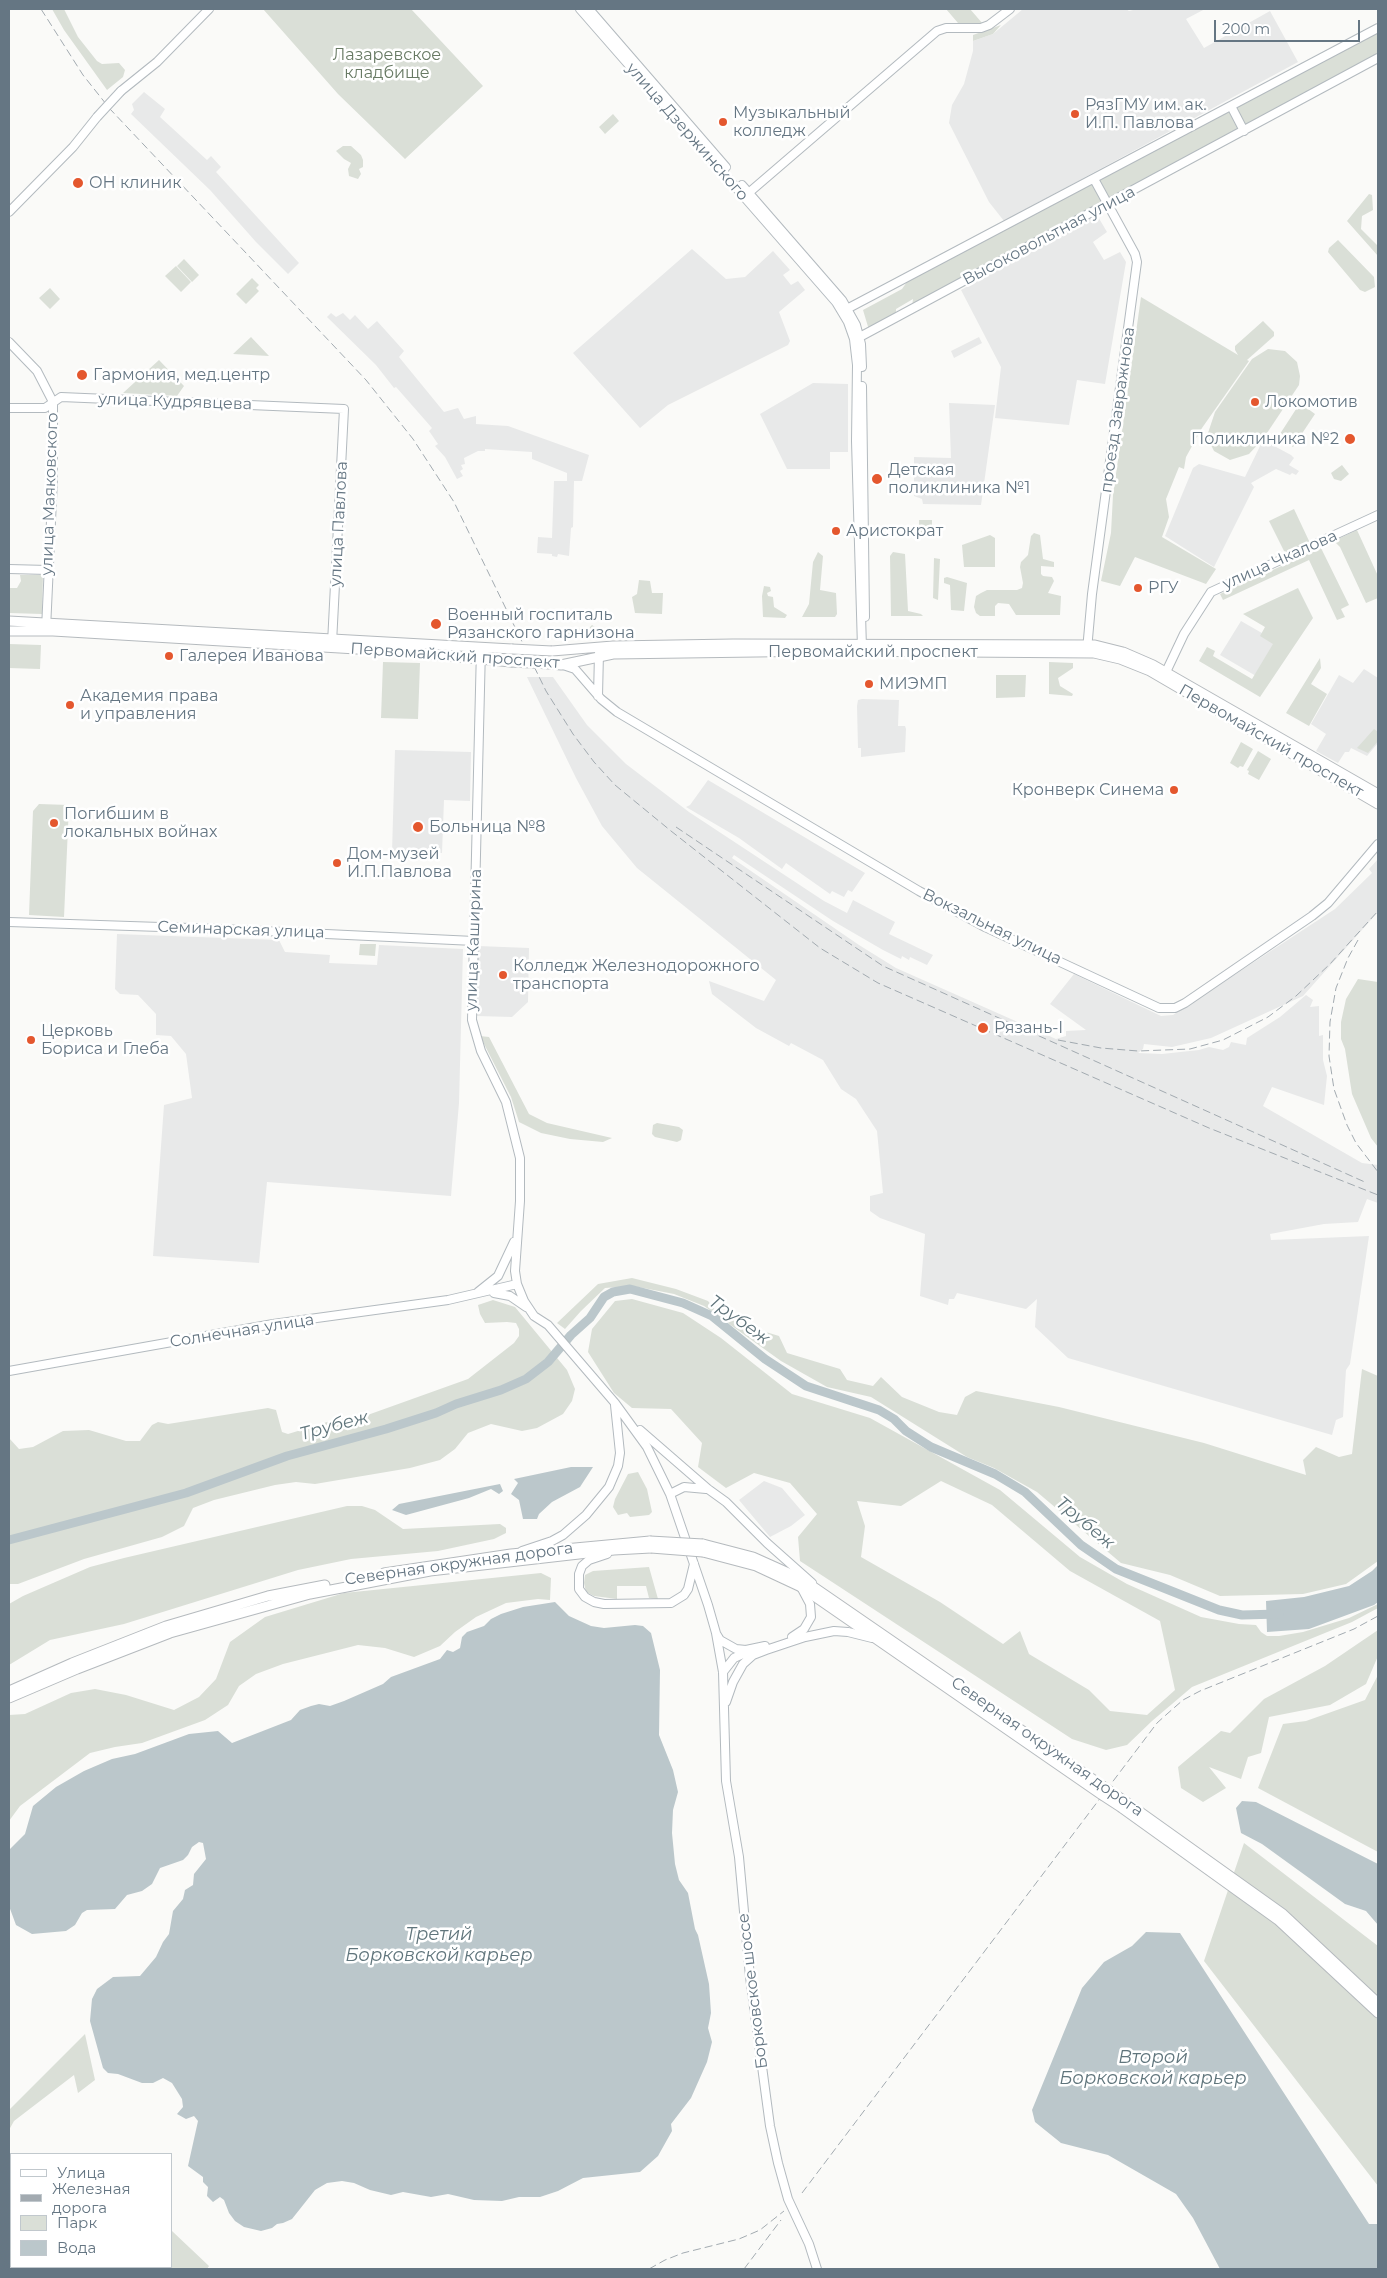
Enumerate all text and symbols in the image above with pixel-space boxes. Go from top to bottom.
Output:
scale bar [1217,10,1363,42]
text: 200 m [1222,19,1270,38]
park label: Лазаревское кладбище [333,45,441,83]
street label: улица Дзержинского [622,59,752,205]
place label: РязГМУ им. ак. И.П. Павлова [1085,95,1207,133]
place label: Музыкальный колледж [733,103,850,141]
marker: РязГМУ им. ак. И.П. Павлова [1069,108,1081,120]
marker: Музыкальный колледж [717,116,729,128]
place label: ОН клиник [89,173,181,193]
marker: ОН клиник [71,176,85,190]
street label: Высоковольтная улица [960,182,1138,290]
street label: проезд Завражнова [1097,326,1139,494]
place label: Гармония, мед.центр [93,365,270,385]
marker: Гармония, мед.центр [75,368,89,382]
street label: улица Кудрявцева [98,390,252,414]
place label: Локомотив [1265,392,1358,412]
marker: Локомотив [1249,396,1261,408]
street label: улица Маяковского [38,412,62,576]
place label: Поликлиника №2 [1191,429,1339,449]
marker: Поликлиника №2 [1343,432,1357,446]
place label: Детская поликлиника №1 [888,460,1030,498]
street label: улица Павлова [326,461,352,587]
marker: Детская поликлиника №1 [870,472,884,486]
place label: Аристократ [846,521,943,541]
marker: Аристократ [830,525,842,537]
street label: улица Чкалова [1220,526,1340,594]
place label: РГУ [1148,578,1179,598]
marker: РГУ [1132,582,1144,594]
place label: Военный госпиталь Рязанского гарнизона [447,605,635,643]
marker: Военный госпиталь Рязанского гарнизона [429,617,443,631]
street label: Первомайский проспект [350,639,560,673]
street label: Первомайский проспект [768,642,978,662]
place label: Галерея Иванова [179,646,324,666]
marker: Галерея Иванова [163,650,175,662]
place label: МИЭМП [879,674,947,694]
marker: МИЭМП [863,678,875,690]
street label: Первомайский проспект [1175,680,1367,802]
place label: Академия права и управления [80,686,218,724]
marker: Академия права и управления [64,699,76,711]
place label: Кронверк Синема [1012,780,1164,800]
marker: Кронверк Синема [1168,784,1180,796]
place label: Погибшим в локальных войнах [64,804,217,842]
marker: Погибшим в локальных войнах [48,817,60,829]
place label: Больница №8 [429,817,546,837]
marker: Больница №8 [411,820,425,834]
place label: Дом-музей И.П.Павлова [347,844,452,882]
marker: Дом-музей И.П.Павлова [331,857,343,869]
street label: улица Каширина [462,869,486,1011]
street label: Вокзальная улица [919,885,1065,969]
street label: Семинарская улица [157,917,325,943]
place label: Колледж Железнодорожного транспорта [513,956,760,994]
marker: Колледж Железнодорожного транспорта [497,969,509,981]
place label: Рязань-I [994,1018,1063,1038]
place label: Церковь Бориса и Глеба [41,1021,169,1059]
marker: Рязань-I [976,1021,990,1035]
marker: Церковь Бориса и Глеба [25,1034,37,1046]
water label: Трубеж [704,1291,774,1349]
street label: Солнечная улица [169,1310,315,1352]
water label: Трубеж [297,1406,371,1446]
water label: Трубеж [1051,1492,1119,1554]
street label: Северная окружная дорога [344,1538,574,1590]
street label: Северная окружная дорога [947,1673,1147,1821]
street label: Борковское шоссе [734,1912,772,2070]
water label: Третий Борковской карьер [345,1924,533,1966]
water label: Второй Борковской карьер [1059,2047,1247,2090]
legend [10,2153,172,2268]
text: Улица [57,2163,105,2182]
text: Железная дорога [52,2179,131,2217]
text: Парк [57,2213,97,2232]
text: Вода [57,2238,96,2257]

